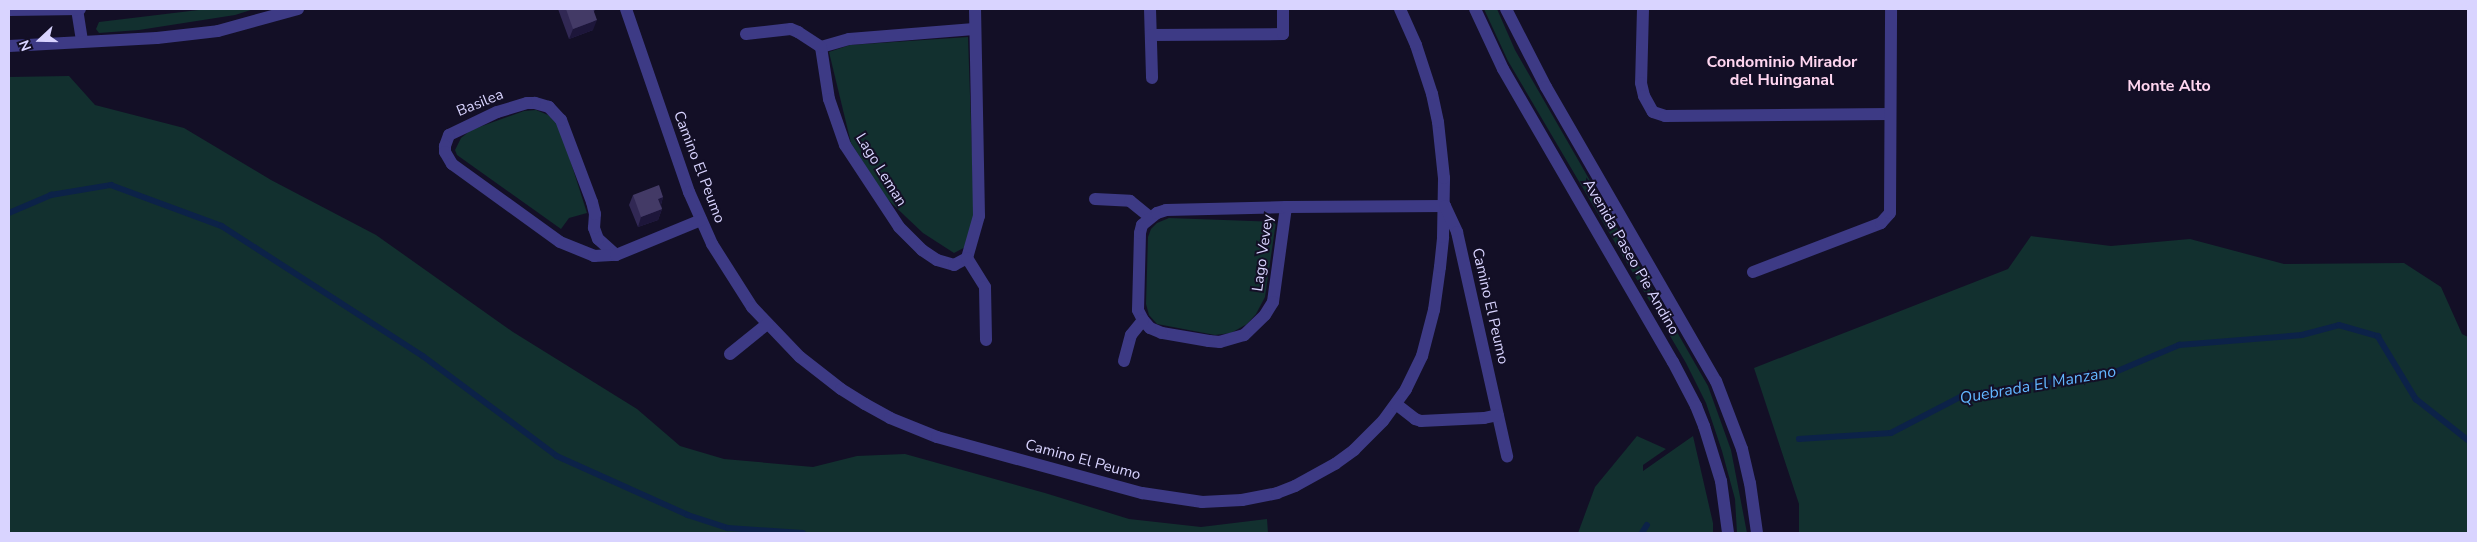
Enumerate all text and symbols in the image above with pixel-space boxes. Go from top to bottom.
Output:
north arrow [15,15,65,65]
text: N [15,37,36,54]
district label: Condominio Mirador del Huinganal [1707,52,1857,90]
district label: Monte Alto [2127,76,2211,96]
street label: Basilea [454,85,506,121]
street label: Camino El Peumo [669,108,729,226]
street label: Lago Leman [852,130,910,210]
street label: Avenida Paseo Pie Andino [1579,176,1683,338]
street label: Lago Vevey [1249,213,1277,293]
street label: Camino El Peumo [1468,246,1512,366]
water label: Quebrada El Manzano [1958,362,2118,408]
street label: Camino El Peumo [1023,436,1143,484]

